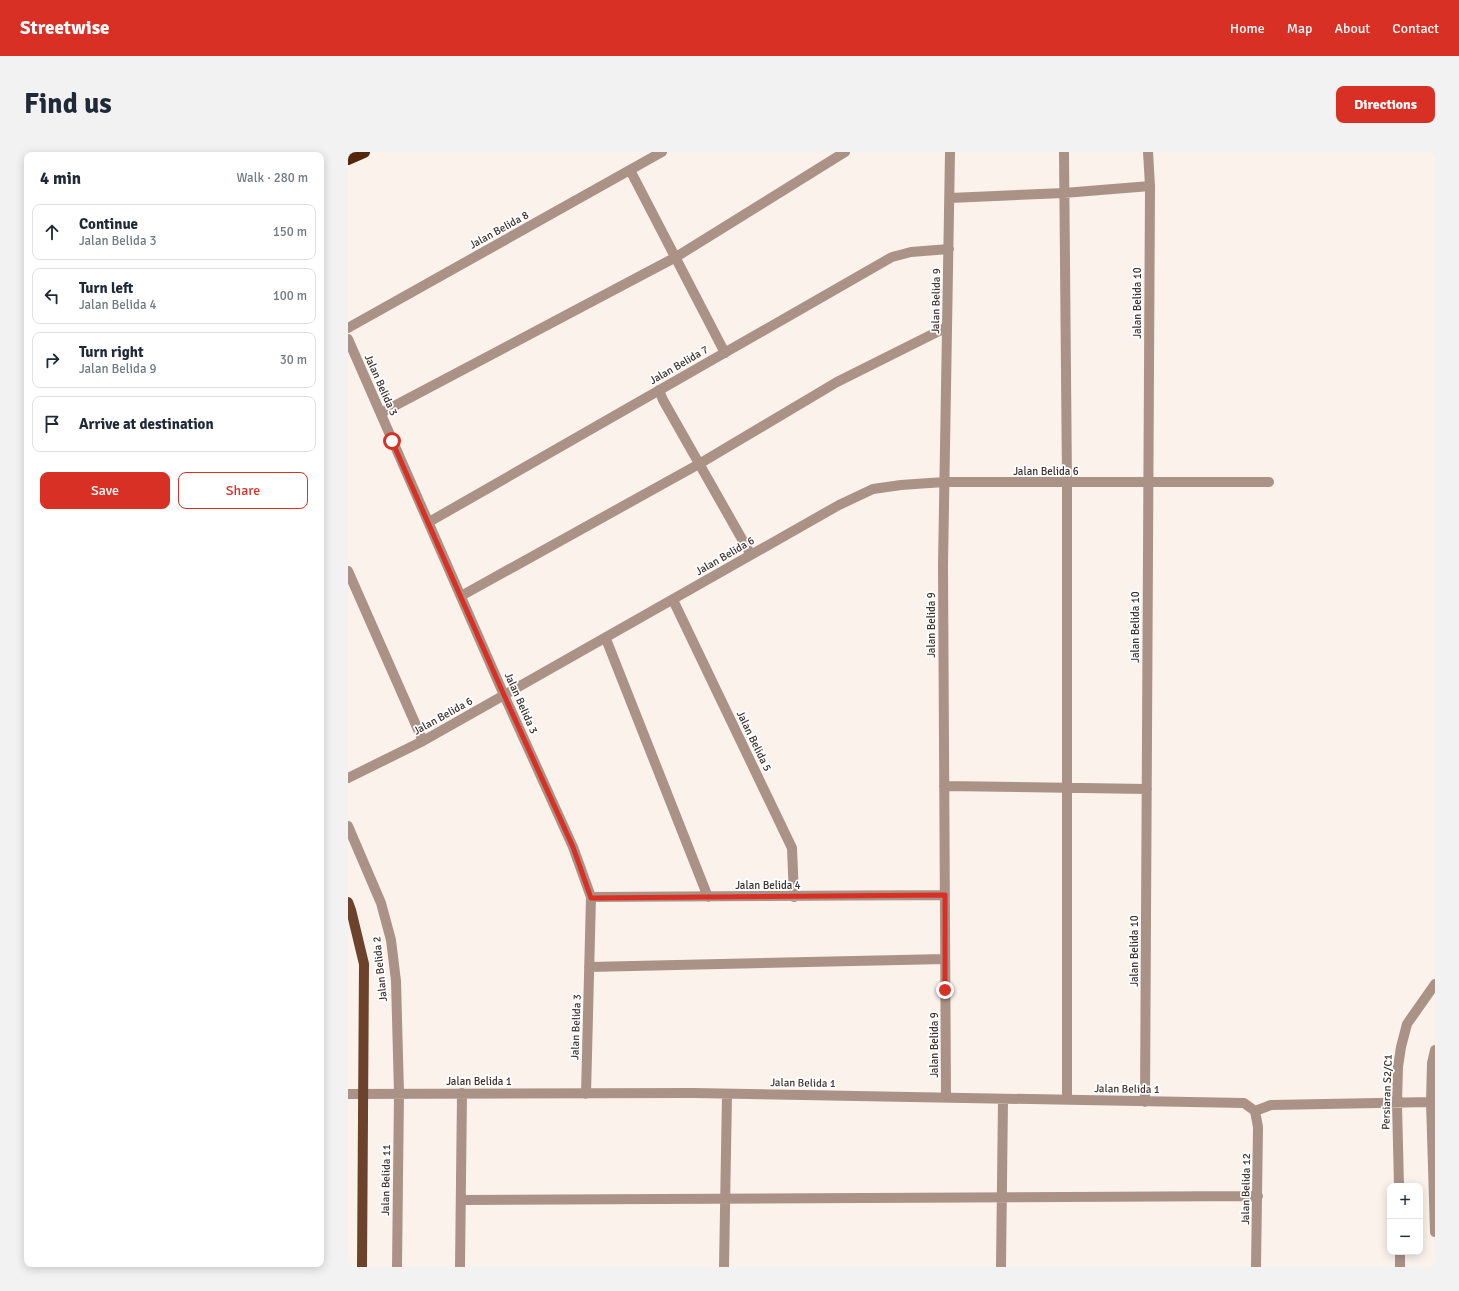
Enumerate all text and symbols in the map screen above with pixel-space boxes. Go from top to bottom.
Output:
text: Streetwise [20,16,110,40]
text: Home [1230,20,1265,37]
text: Map [1287,20,1312,37]
text: About [1334,20,1370,37]
text: Contact [1392,20,1439,37]
button: Directions [1336,86,1435,123]
text: Find us [24,87,112,121]
text: 4 min [40,168,81,189]
text: Walk · 280 m [237,170,308,186]
street label: Jalan Belida 8 [467,208,531,252]
text: Continue [79,215,138,233]
icon: ahead [41,221,63,243]
text: 150 m [273,224,307,240]
text: Jalan Belida 3 [79,233,156,249]
street label: Jalan Belida 10 [1131,267,1144,339]
street label: Jalan Belida 9 [929,268,943,334]
text: Turn left [79,279,133,297]
icon: left [41,285,63,307]
text: 100 m [273,288,307,304]
text: Jalan Belida 4 [79,297,156,313]
text: Turn right [79,343,144,361]
street label: Jalan Belida 7 [647,343,711,387]
icon: right [41,349,63,371]
text: 30 m [280,352,307,368]
street label: Jalan Belida 3 [362,352,400,418]
text: Jalan Belida 9 [79,361,156,377]
icon: arrive [41,413,63,435]
text: Arrive at destination [79,415,214,433]
route start [383,432,401,450]
street label: Jalan Belida 6 [1013,465,1079,478]
button: Save [40,472,170,509]
button: Share [178,472,308,509]
street label: Jalan Belida 6 [693,534,757,578]
street label: Jalan Belida 10 [1129,591,1142,663]
street label: Jalan Belida 9 [925,592,938,658]
street label: Jalan Belida 3 [502,670,540,736]
street label: Jalan Belida 6 [411,694,475,738]
street label: Jalan Belida 5 [734,709,774,773]
street label: Jalan Belida 4 [735,879,801,892]
street label: Jalan Belida 10 [1128,915,1141,987]
street label: Jalan Belida 2 [370,936,390,1002]
route end [936,981,954,999]
street label: Jalan Belida 3 [568,994,584,1060]
street label: Jalan Belida 9 [928,1012,941,1078]
street label: Persiaran S2/C1 [1379,1054,1395,1130]
street label: Jalan Belida 1 [446,1075,512,1088]
street label: Jalan Belida 1 [770,1076,836,1090]
street label: Jalan Belida 1 [1094,1082,1160,1096]
street label: Jalan Belida 11 [379,1144,393,1216]
street label: Jalan Belida 12 [1239,1153,1253,1225]
map controls [1387,1183,1423,1255]
button: + [1387,1183,1423,1219]
button: − [1387,1219,1423,1255]

